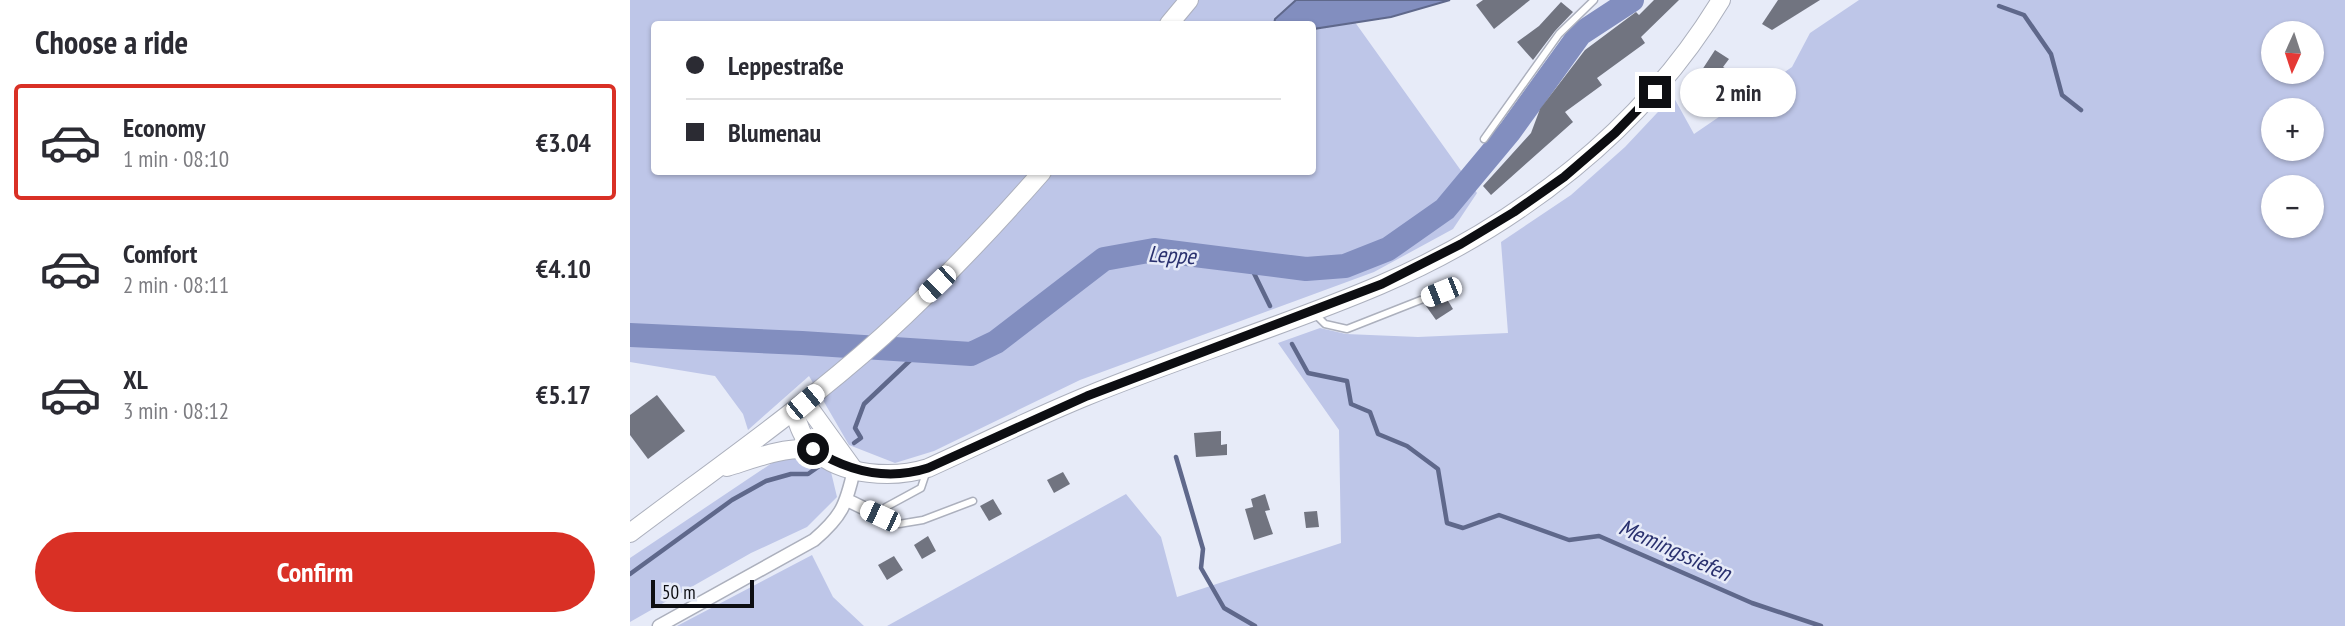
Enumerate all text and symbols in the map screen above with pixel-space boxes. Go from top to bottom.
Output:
text: Choose a ride [35,21,188,63]
north arrow [2261,21,2324,84]
map controls [2261,21,2324,238]
text: Leppestraße [728,49,844,82]
callout: 2 min [1680,68,1795,116]
route end [1639,76,1671,108]
text: 2 min [1715,78,1761,107]
button: + [2261,98,2324,161]
icon: car [39,111,102,174]
text: Economy [123,111,205,144]
text: Blumenau [728,116,821,149]
text: €3.04 [536,126,591,159]
text: 1 min · 08:10 [123,144,229,173]
button: − [2261,175,2324,238]
icon: car [39,237,102,300]
text: Comfort [123,237,197,270]
water label: Leppe [1148,239,1198,270]
text: €4.10 [536,252,591,285]
car [915,262,960,306]
text: 2 min · 08:11 [123,270,229,299]
car [1418,274,1465,310]
icon: car [39,363,102,426]
text: XL [123,363,148,396]
text: €5.17 [536,378,591,411]
car [783,380,828,424]
text: 3 min · 08:12 [123,396,229,425]
route start [797,433,829,465]
car [857,498,904,534]
water label: Memingssiefen [1615,512,1737,588]
button: Confirm [35,532,595,612]
scale bar [651,577,754,609]
text: 50 m [662,580,696,604]

